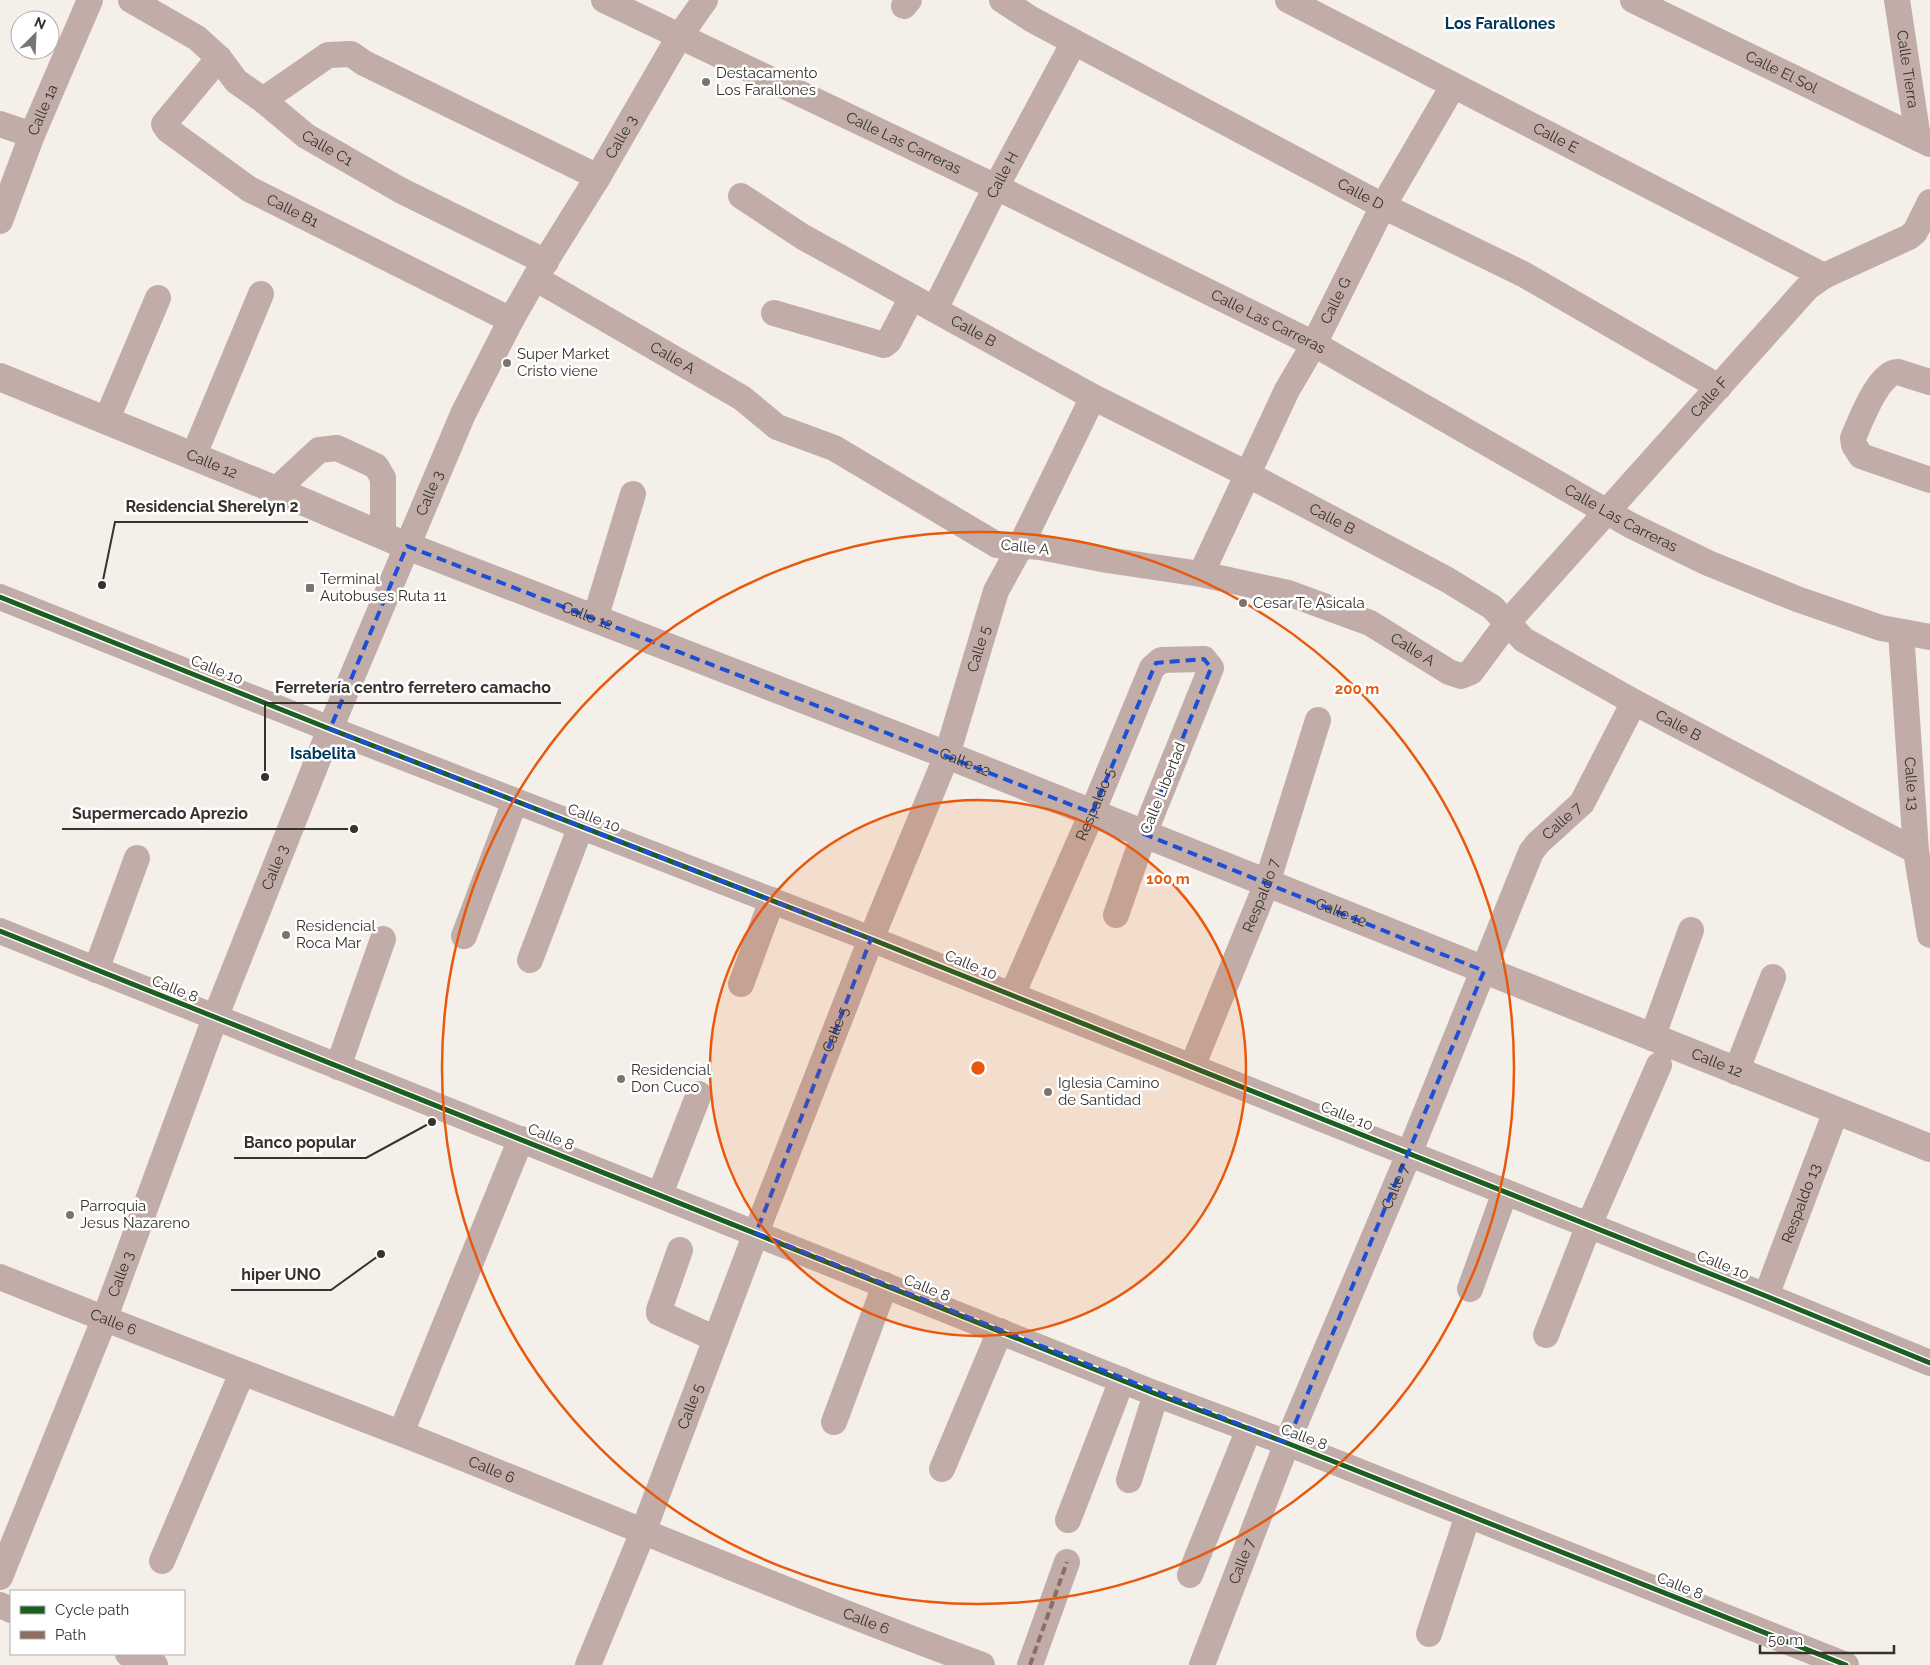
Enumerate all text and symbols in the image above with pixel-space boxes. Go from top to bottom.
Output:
north arrow [10,10,60,60]
text: N [32,14,48,33]
district label: Los Farallones [1445,14,1555,33]
street label: Calle Tierra [1893,29,1922,110]
street label: Calle El Sol [1742,47,1821,98]
place label: Destacamento Los Farallones [716,64,818,99]
marker: Destacamento Los Farallones [700,76,712,88]
street label: Calle 1a [24,82,62,138]
street label: Calle Las Carreras [843,108,964,178]
street label: Calle 3 [601,112,641,162]
street label: Calle E [1530,119,1581,157]
street label: Calle C1 [298,126,356,170]
street label: Calle H [983,149,1022,201]
street label: Calle D [1334,174,1387,214]
street label: Calle B1 [264,190,322,232]
street label: Calle G [1316,274,1355,327]
street label: Calle Las Carreras [1208,286,1329,358]
street label: Calle B [948,311,999,351]
street label: Calle A [647,338,698,378]
place label: Super Market Cristo viene [517,345,610,380]
marker: Super Market Cristo viene [501,357,513,369]
street label: Calle F [1686,373,1732,421]
street label: Calle 12 [184,445,240,482]
street label: Calle 3 [412,468,447,518]
street label: Calle Las Carreras [1561,480,1680,556]
callout: Residencial Sherelyn 2 [115,491,308,522]
text: Residencial Sherelyn 2 [126,497,298,516]
street label: Calle B [1306,499,1358,538]
street label: Calle A [1000,535,1050,559]
place label: Terminal Autobuses Ruta 11 [320,570,447,605]
marker: Terminal Autobuses Ruta 11 [304,582,316,594]
place label: Cesar Te Asicala [1253,594,1365,612]
marker: Cesar Te Asicala [1237,597,1249,609]
street label: Calle 12 [559,598,616,634]
street label: Calle 5 [963,624,994,674]
street label: Calle A [1387,629,1438,670]
street label: Calle 10 [188,651,246,689]
callout: Ferretería centro ferretero camacho [265,672,561,703]
text: Ferretería centro ferretero camacho [275,678,551,697]
text: 200 m [1335,680,1379,698]
street label: Calle B [1652,706,1704,745]
street label: Calle Libertad [1136,740,1190,836]
district label: Isabelita [290,744,356,763]
street label: Calle 12 [937,744,993,781]
street label: Calle 13 [1901,756,1922,811]
street label: Respaldo 5 [1072,765,1119,844]
callout: Supermercado Aprezio [62,798,258,829]
street label: Calle 7 [1538,799,1586,844]
street label: Calle 10 [565,800,623,836]
text: Supermercado Aprezio [72,804,248,823]
street label: Calle 3 [258,842,292,893]
street label: Respaldo 7 [1239,856,1283,935]
text: 100 m [1146,870,1190,888]
street label: Calle 12 [1313,894,1369,931]
place label: Residencial Roca Mar [296,917,376,952]
marker: Residencial Roca Mar [280,929,292,941]
street label: Calle 10 [942,946,1000,984]
street label: Calle 8 [149,972,201,1006]
street label: Calle 5 [819,1004,853,1055]
street label: Calle 12 [1689,1045,1745,1081]
centre of rings [969,1059,987,1077]
place label: Residencial Don Cuco [631,1061,711,1096]
marker: Residencial Don Cuco [615,1073,627,1085]
place label: Iglesia Camino de Santidad [1058,1074,1160,1109]
marker: Iglesia Camino de Santidad [1042,1086,1054,1098]
street label: Calle 10 [1318,1097,1376,1135]
street label: Calle 8 [525,1120,577,1154]
callout: Banco popular [234,1127,366,1158]
text: Banco popular [244,1133,356,1152]
street label: Calle 7 [1378,1161,1413,1212]
street label: Respaldo 13 [1778,1161,1824,1246]
place label: Parroquia Jesus Nazareno [80,1197,190,1232]
marker: Parroquia Jesus Nazareno [64,1209,76,1221]
street label: Calle 10 [1694,1246,1752,1284]
street label: Calle 3 [104,1249,137,1300]
callout: hiper UNO [231,1259,331,1290]
text: hiper UNO [241,1265,321,1284]
street label: Calle 8 [901,1271,953,1305]
street label: Calle 6 [88,1305,139,1339]
street label: Calle 5 [674,1381,707,1432]
street label: Calle 8 [1278,1420,1330,1454]
street label: Calle 6 [466,1452,517,1487]
street label: Calle 7 [1225,1536,1259,1587]
street label: Calle 8 [1654,1569,1706,1603]
legend [10,1590,185,1655]
text: Cycle path [55,1601,129,1619]
street label: Calle 6 [840,1604,892,1638]
scale bar [1760,1622,1894,1654]
text: Path [55,1626,86,1644]
text: 50 m [1768,1631,1803,1649]

